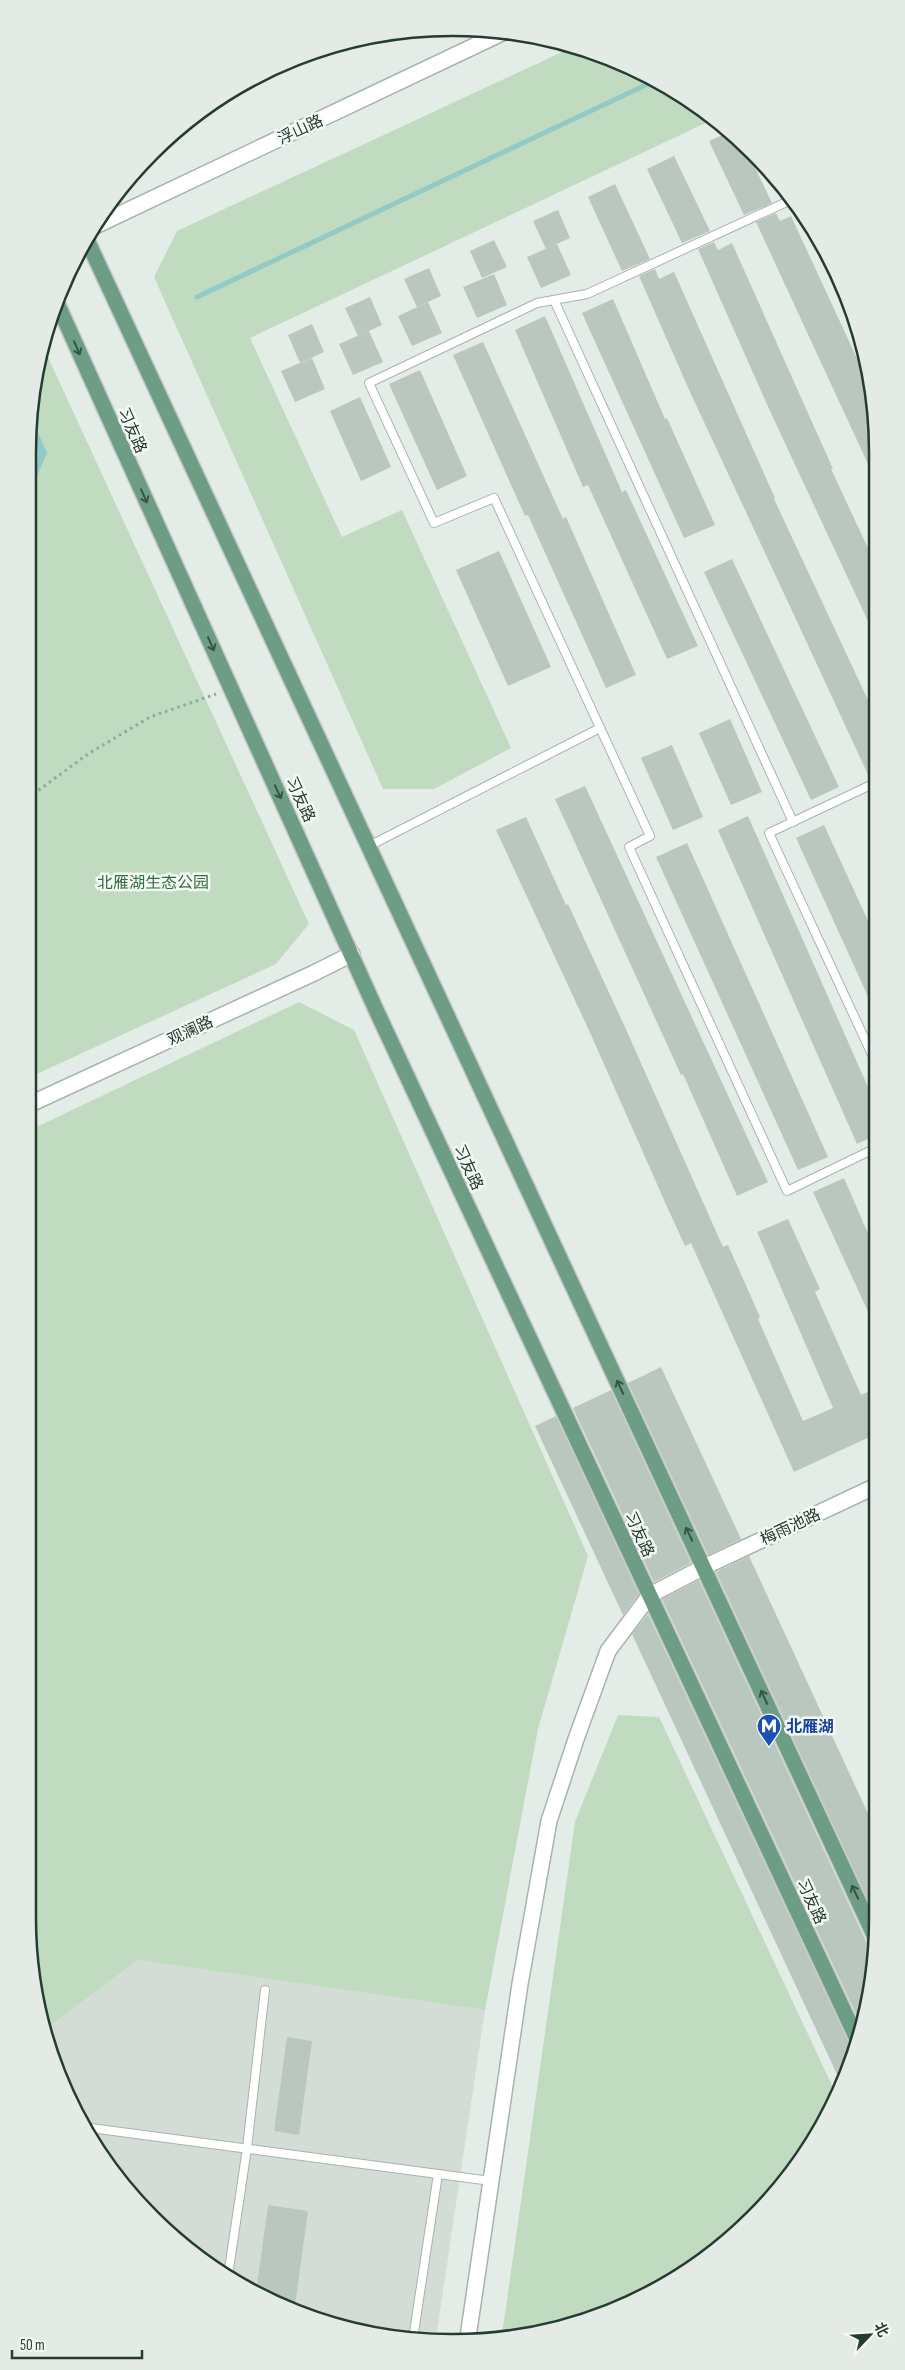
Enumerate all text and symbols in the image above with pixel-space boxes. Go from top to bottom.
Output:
street label: 浮山路 [275,112,326,149]
one-way arrow [72,340,82,355]
street label: 习友路 [113,405,150,456]
one-way arrow [139,488,149,503]
one-way arrow [206,636,216,651]
street label: 习友路 [281,774,318,825]
one-way arrow [274,784,283,799]
park label: 北雁湖生态公园 [97,874,209,893]
street label: 观澜路 [165,1013,216,1050]
street label: 习友路 [449,1142,486,1193]
one-way arrow [615,1379,625,1394]
street label: 梅雨池路 [758,1505,824,1549]
street label: 习友路 [620,1509,657,1560]
one-way arrow [683,1527,693,1542]
one-way arrow [759,1690,769,1705]
metro station icon: 北雁湖 [756,1713,782,1747]
place label: 北雁湖 [786,1718,834,1737]
street label: 习友路 [792,1876,829,1927]
one-way arrow [849,1885,859,1900]
north arrow [845,2310,895,2360]
text: 北 [871,2320,892,2340]
scale bar [12,2328,142,2360]
text: 50 m [20,2336,45,2355]

